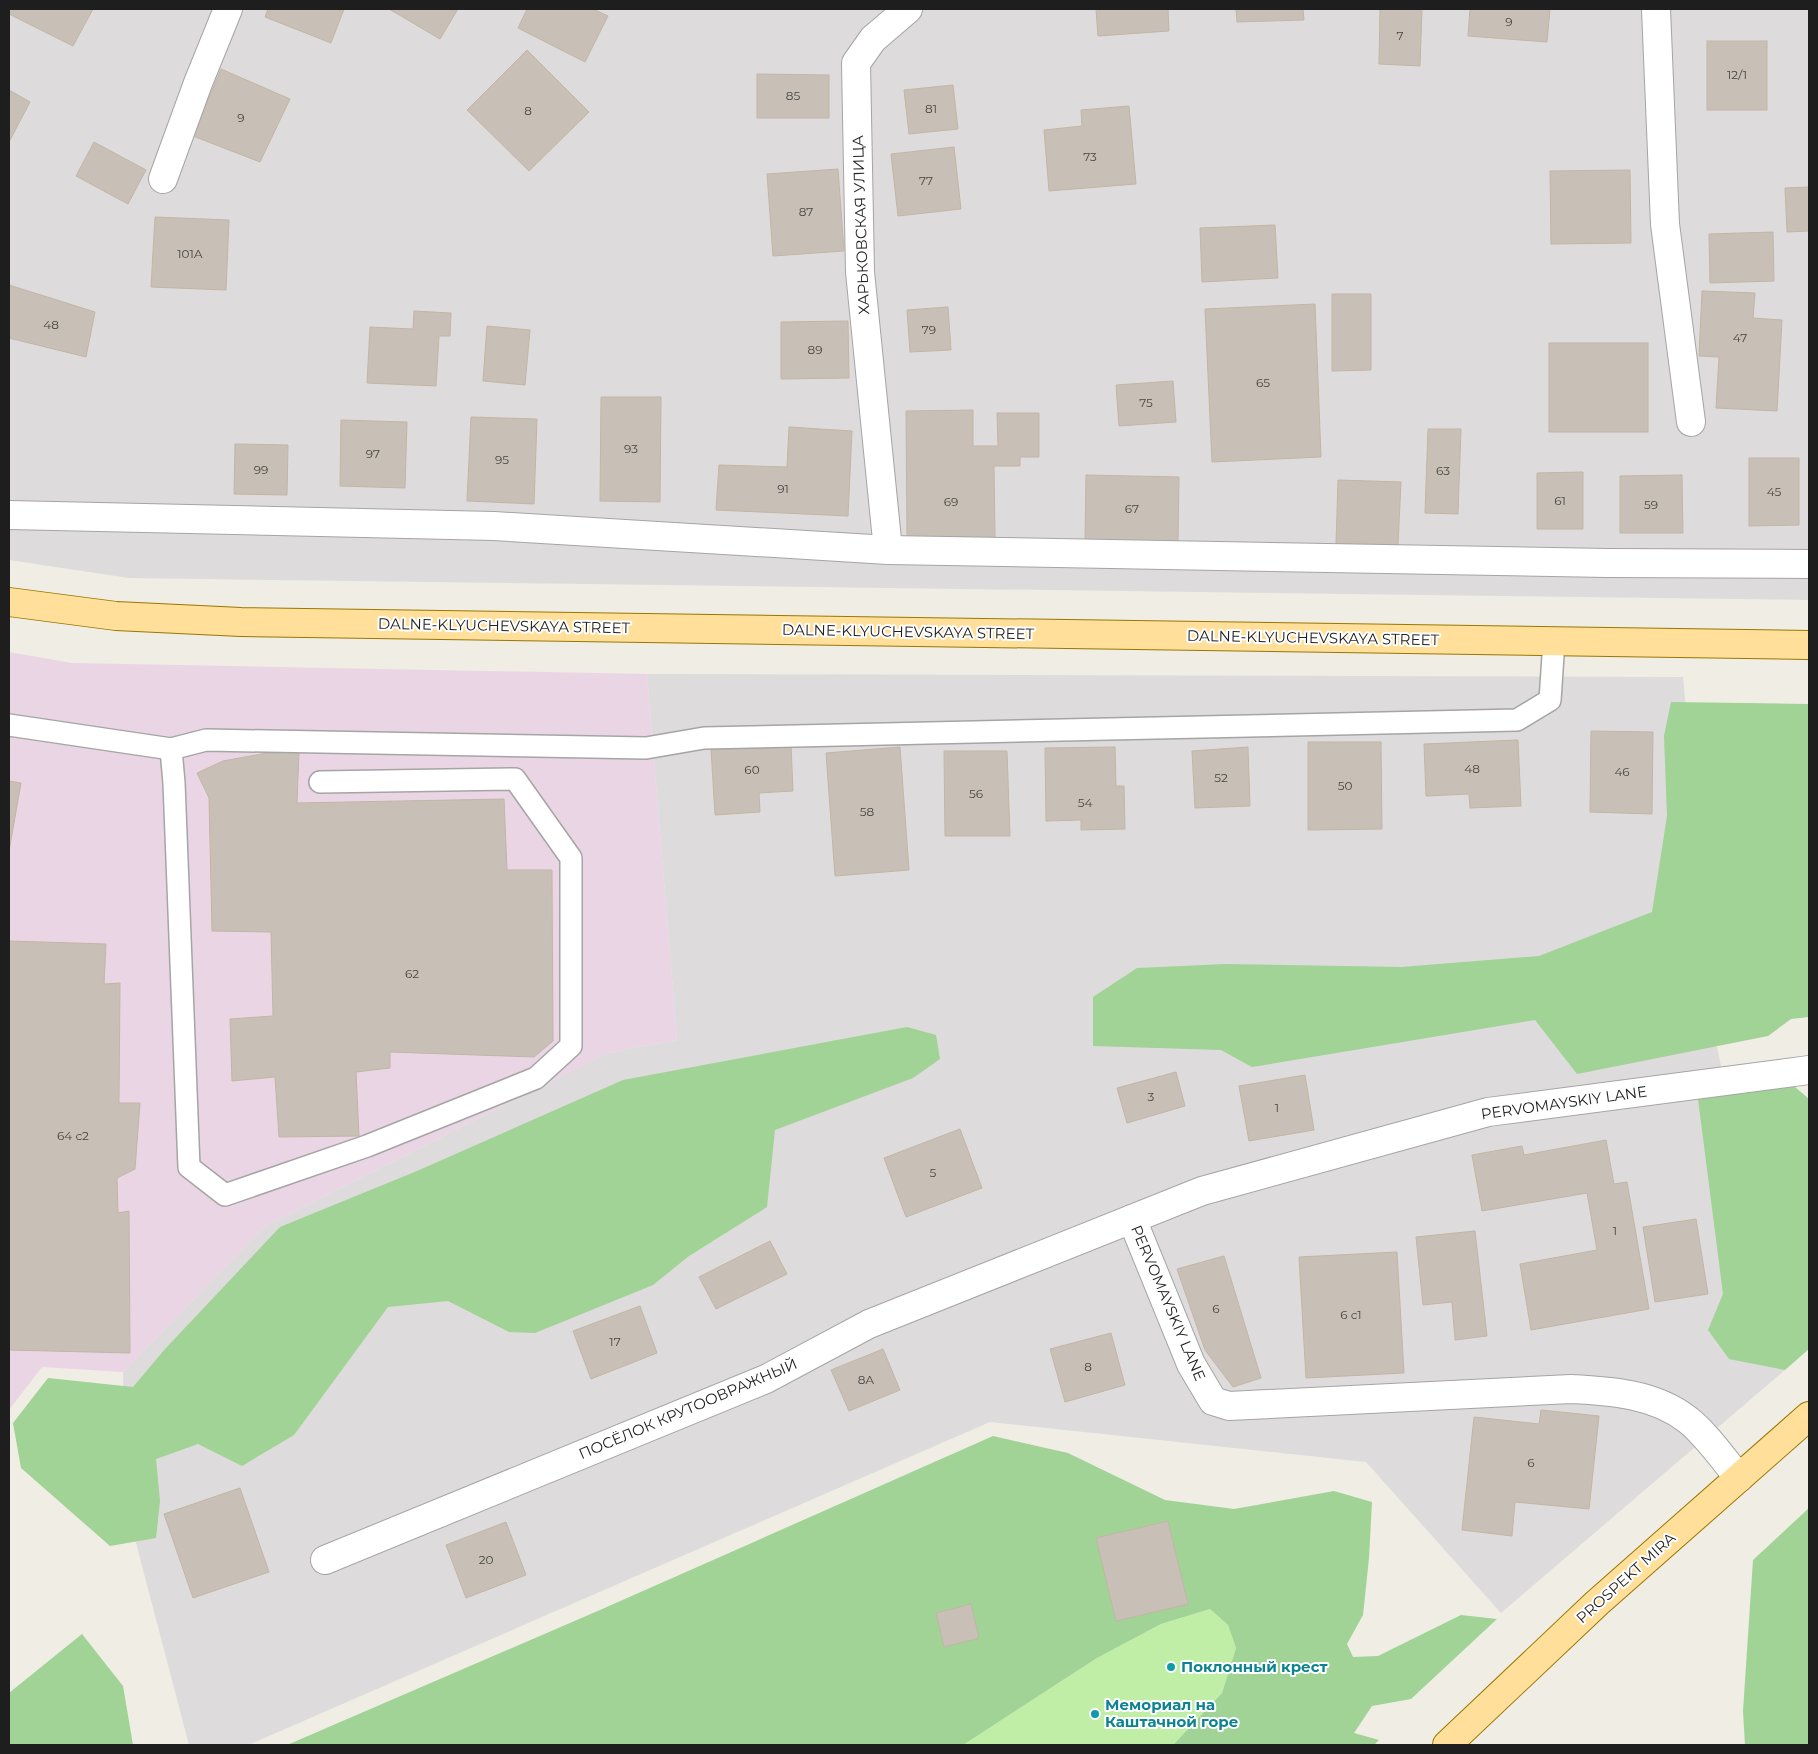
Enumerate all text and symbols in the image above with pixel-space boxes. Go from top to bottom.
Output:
house number: 9 [1505,14,1513,29]
house number: 7 [1396,28,1404,43]
house number: 12/1 [1727,67,1747,82]
house number: 85 [786,88,800,103]
house number: 81 [925,101,937,116]
house number: 8 [524,103,532,118]
house number: 9 [237,110,245,125]
street label: ХАРЬКОВСКАЯ УЛИЦА [848,135,873,315]
house number: 73 [1083,149,1097,164]
house number: 77 [919,173,933,188]
house number: 87 [799,204,813,219]
house number: 101А [177,246,203,261]
house number: 48 [43,317,59,332]
house number: 79 [922,322,936,337]
house number: 47 [1733,330,1747,345]
house number: 89 [808,342,822,357]
house number: 65 [1256,375,1270,390]
house number: 75 [1139,395,1153,410]
house number: 93 [624,441,638,456]
house number: 97 [366,446,380,461]
house number: 95 [495,452,509,467]
house number: 99 [254,462,268,477]
house number: 63 [1436,463,1450,478]
house number: 91 [777,481,789,496]
house number: 45 [1767,484,1782,499]
house number: 61 [1554,493,1566,508]
house number: 69 [944,494,958,509]
house number: 59 [1644,497,1658,512]
house number: 67 [1125,501,1139,516]
street label: DALNE-KLYUCHEVSKAYA STREET [378,614,631,637]
street label: DALNE-KLYUCHEVSKAYA STREET [782,620,1035,643]
street label: DALNE-KLYUCHEVSKAYA STREET [1187,626,1440,649]
house number: 48 [1464,761,1480,776]
house number: 60 [744,762,760,777]
house number: 46 [1614,764,1630,779]
house number: 52 [1214,770,1228,785]
house number: 50 [1338,778,1352,793]
house number: 56 [969,786,983,801]
house number: 54 [1078,795,1092,810]
house number: 58 [860,804,875,819]
house number: 62 [405,966,419,981]
street label: PERVOMAYSKIY LANE [1480,1081,1648,1124]
house number: 3 [1148,1089,1155,1104]
house number: 1 [1275,1100,1279,1115]
house number: 64 с2 [57,1128,89,1143]
house number: 5 [930,1165,937,1180]
street label: PERVOMAYSKIY LANE [1127,1222,1210,1384]
house number: 1 [1613,1223,1617,1238]
house number: 6 [1212,1301,1220,1316]
house number: 6 с1 [1340,1307,1362,1322]
house number: 17 [609,1334,621,1349]
street label: ПОСЁЛОК КРУТООВРАЖНЫЙ [576,1354,800,1463]
house number: 8 [1084,1359,1092,1374]
house number: 8А [858,1372,874,1387]
house number: 6 [1527,1455,1535,1470]
street label: PROSPEKT MIRA [1572,1528,1679,1627]
house number: 20 [479,1552,493,1567]
place label: Поклонный крест [1181,1657,1328,1676]
marker: Поклонный крест [1165,1661,1177,1673]
place label: Мемориал на Каштачной горе [1105,1695,1238,1731]
marker: Мемориал на Каштачной горе [1089,1708,1101,1720]

